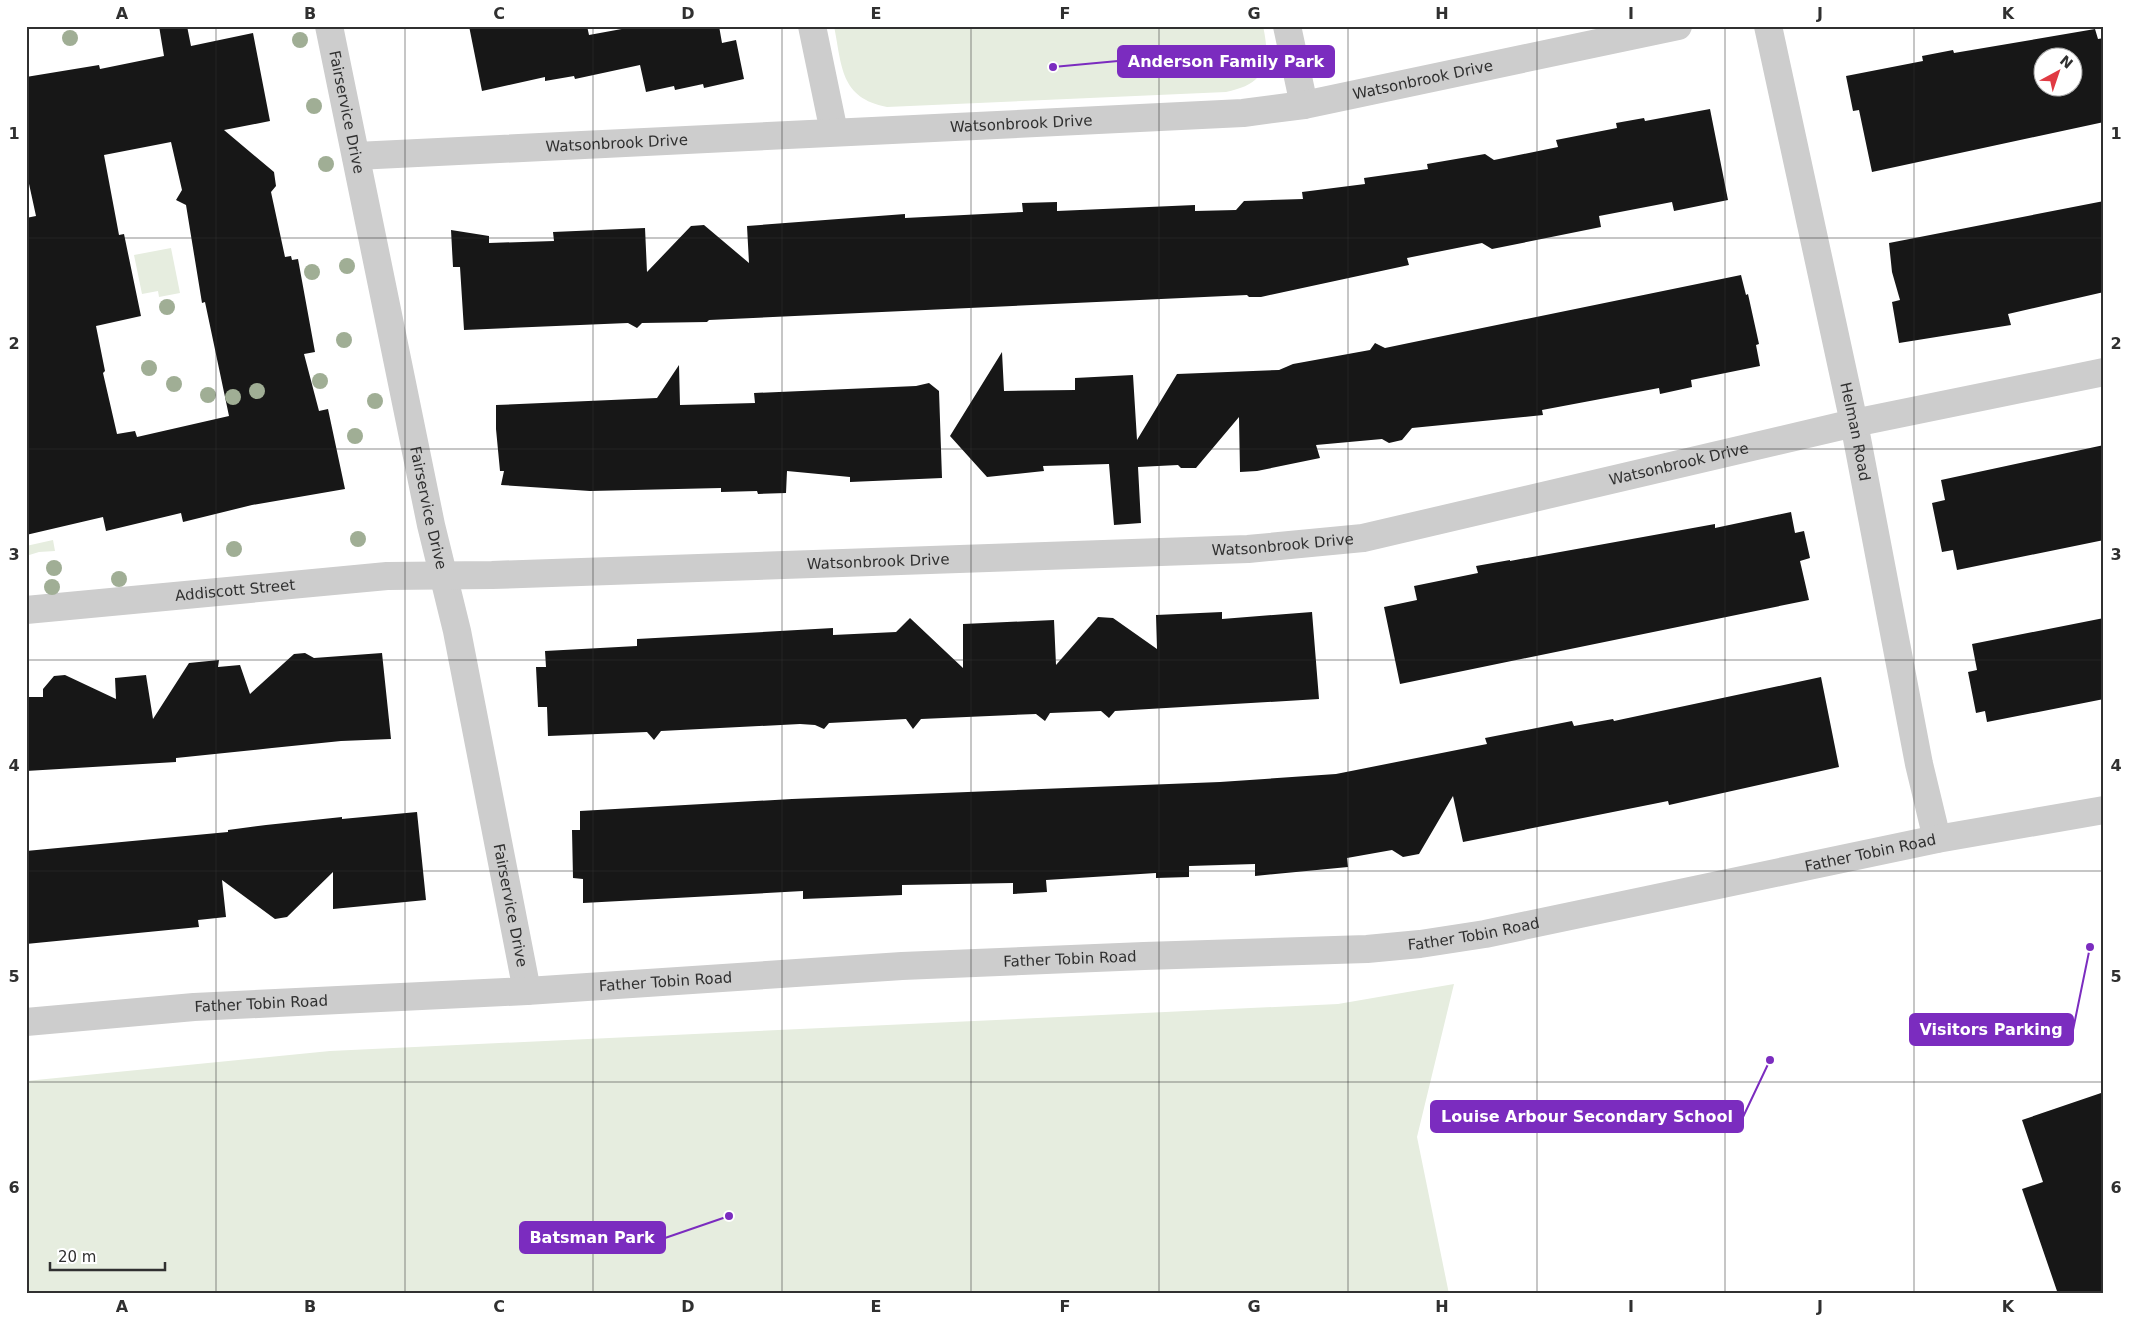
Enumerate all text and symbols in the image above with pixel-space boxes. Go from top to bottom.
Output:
text: A [116,4,129,23]
text: B [304,4,316,23]
text: C [493,4,505,23]
text: D [681,4,695,23]
text: E [871,4,881,23]
text: F [1060,4,1070,23]
text: G [1247,4,1261,23]
text: H [1435,4,1449,23]
text: I [1628,4,1634,23]
text: J [1816,4,1823,23]
text: K [2002,4,2015,23]
callout: Anderson Family Park [1118,46,1334,77]
north arrow [2032,48,2082,98]
street label: Fairservice Drive [325,49,368,175]
text: Anderson Family Park [1128,52,1325,71]
text: N [2057,52,2076,72]
street label: Watsonbrook Drive [1351,56,1495,103]
street label: Watsonbrook Drive [949,111,1093,136]
text: 1 [8,124,20,143]
text: 1 [2110,124,2122,143]
street label: Watsonbrook Drive [545,131,688,156]
text: 2 [8,334,20,353]
text: 2 [2110,334,2122,353]
street label: Helman Road [1836,381,1874,483]
street label: Watsonbrook Drive [1607,439,1750,489]
street label: Fairservice Drive [406,445,451,571]
street label: Watsonbrook Drive [1211,530,1355,559]
text: 3 [8,545,20,564]
text: 3 [2110,545,2122,564]
street label: Watsonbrook Drive [807,550,950,573]
street label: Addiscott Street [174,576,296,605]
text: 4 [8,756,20,775]
text: 4 [2110,756,2122,775]
street label: Father Tobin Road [1803,830,1938,876]
street label: Fairservice Drive [490,842,531,969]
street label: Father Tobin Road [1407,914,1541,954]
street label: Father Tobin Road [1003,947,1137,971]
text: 5 [8,967,20,986]
text: 5 [2110,967,2122,986]
street label: Father Tobin Road [598,968,733,995]
street label: Father Tobin Road [194,992,328,1016]
callout: Visitors Parking [1910,1014,2073,1045]
text: Visitors Parking [1919,1020,2063,1039]
callout: Louise Arbour Secondary School [1431,1101,1743,1132]
text: Louise Arbour Secondary School [1441,1107,1733,1126]
text: 6 [8,1178,20,1197]
text: 6 [2110,1178,2122,1197]
callout: Batsman Park [520,1222,665,1253]
text: Batsman Park [529,1228,655,1247]
scale bar [50,1240,165,1272]
text: 20 m [58,1248,96,1266]
text: A [116,1297,129,1316]
text: B [304,1297,316,1316]
text: C [493,1297,505,1316]
text: D [681,1297,695,1316]
text: E [871,1297,881,1316]
text: F [1060,1297,1070,1316]
text: G [1247,1297,1261,1316]
text: H [1435,1297,1449,1316]
text: I [1628,1297,1634,1316]
text: J [1816,1297,1823,1316]
text: K [2002,1297,2015,1316]

